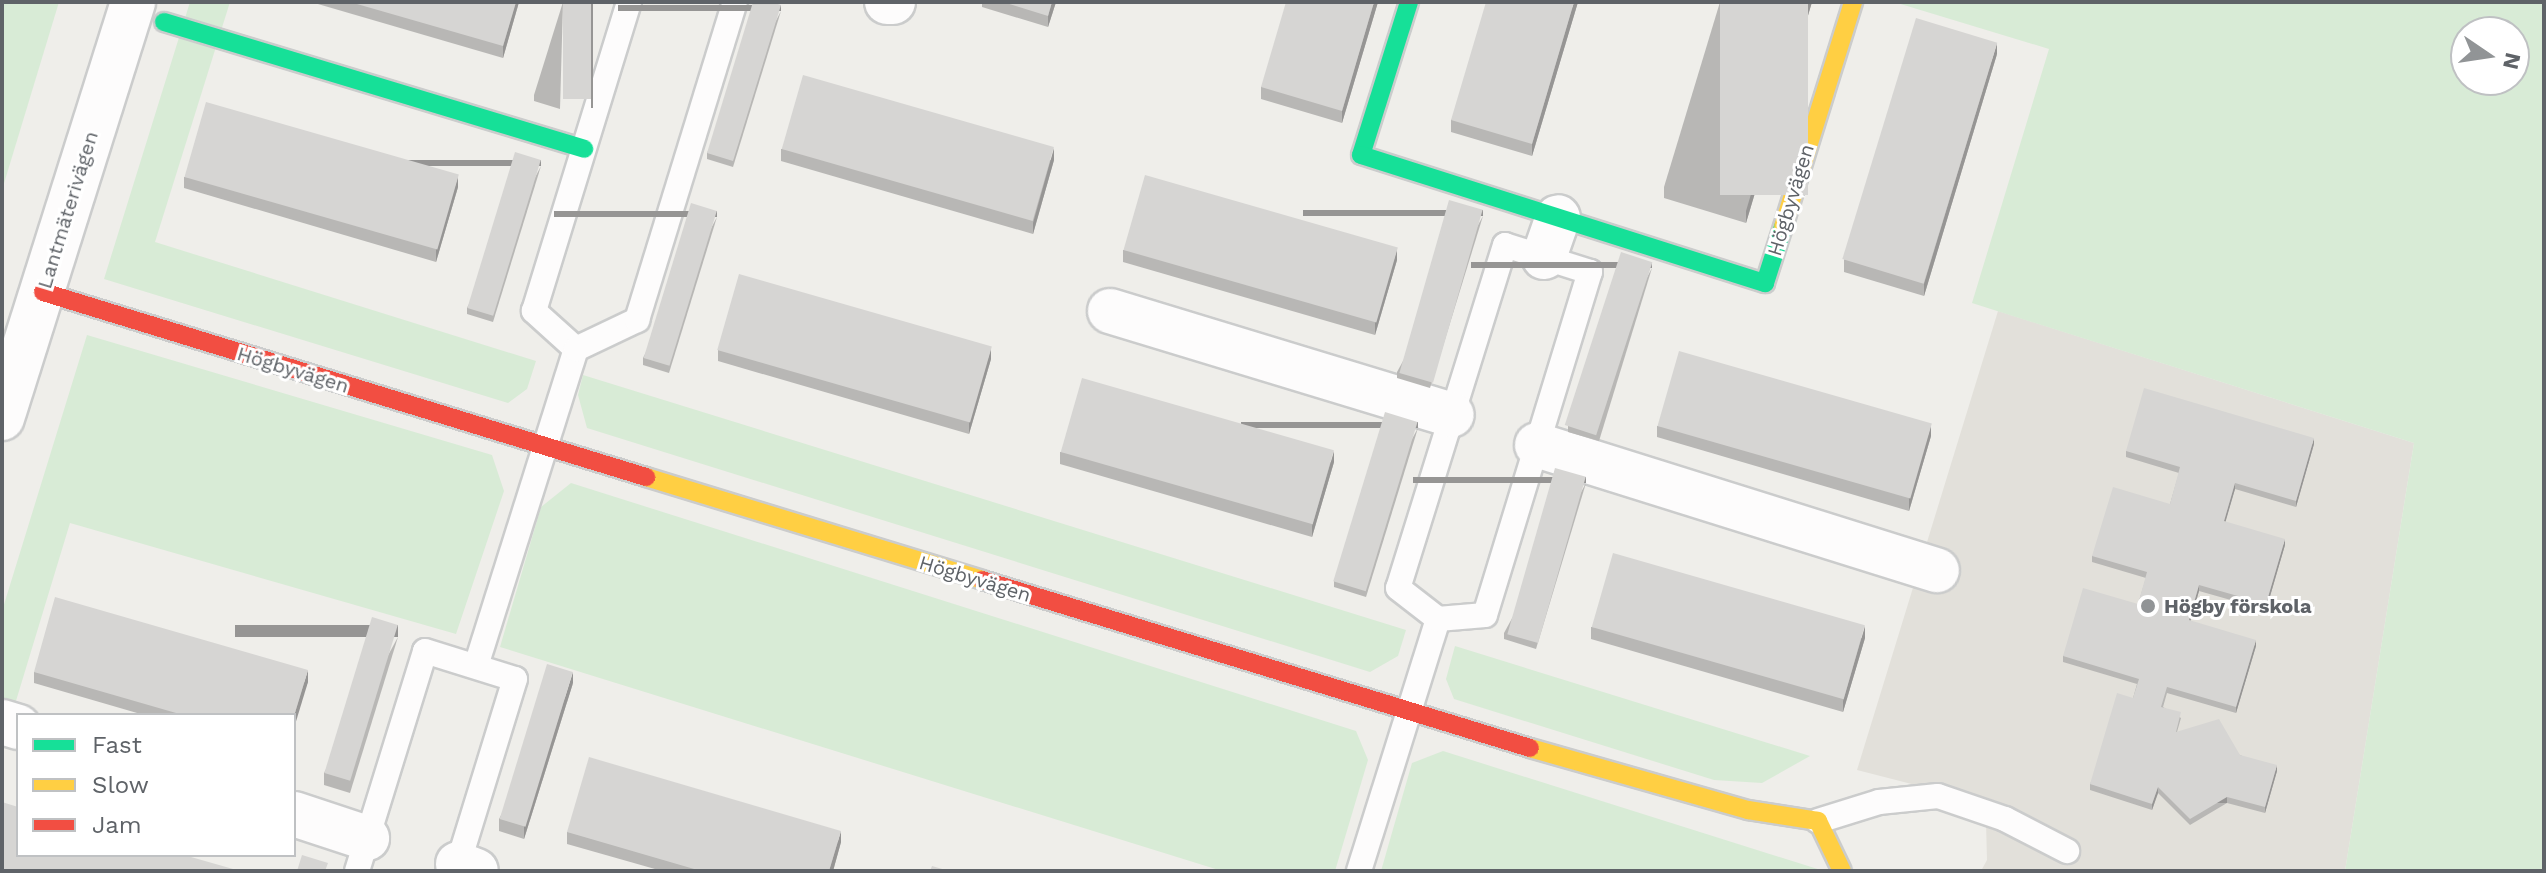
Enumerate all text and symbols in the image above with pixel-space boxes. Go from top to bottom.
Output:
north arrow [2450,16,2530,96]
text: N [2498,50,2526,72]
street label: Lantmäterivägen [33,128,103,292]
street label: Högbyvägen [1763,141,1819,259]
street label: Högbyvägen [234,342,352,398]
street label: Högbyvägen [916,551,1034,607]
place label: Högby förskola [2164,594,2312,618]
marker: Högby förskola [2139,597,2157,615]
legend [16,713,296,857]
text: Fast [92,731,142,759]
text: Slow [92,771,149,799]
text: Jam [92,811,142,839]

